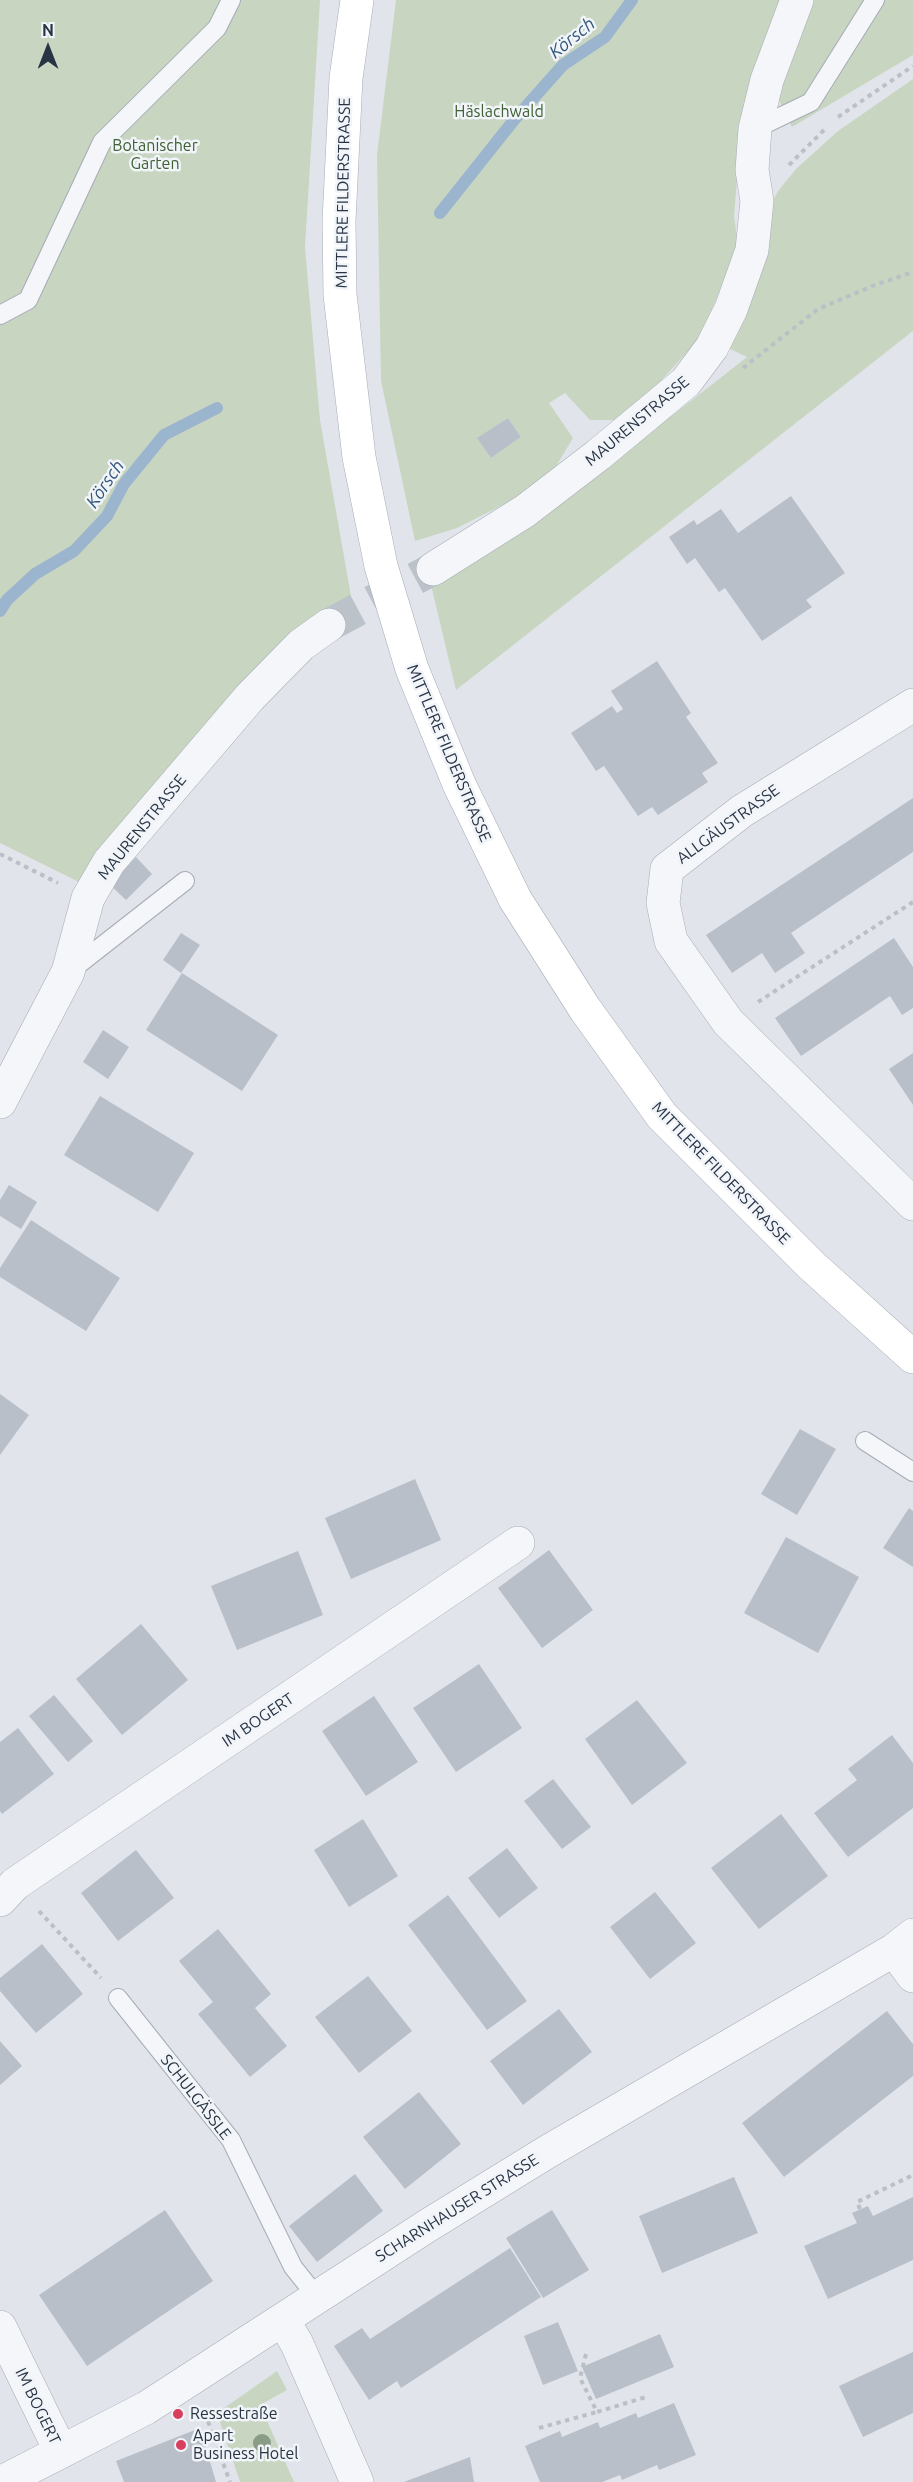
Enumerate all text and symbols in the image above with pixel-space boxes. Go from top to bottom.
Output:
water label: Körsch [545,13,599,63]
north arrow [18,18,78,78]
text: N [42,21,54,39]
street label: MITTLERE FILDERSTRASSE [332,97,354,289]
park label: Häslachwald [454,102,544,122]
park label: Botanischer Garten [112,136,198,174]
street label: MAURENSTRASSE [581,372,693,470]
water label: Körsch [81,456,129,512]
street label: MITTLERE FILDERSTRASSE [403,661,495,845]
street label: MAURENSTRASSE [94,771,190,883]
street label: ALLGÄUSTRASSE [673,780,783,868]
street label: MITTLERE FILDERSTRASSE [648,1098,794,1248]
street label: IM BOGERT [218,1689,298,1751]
street label: SCHULGÄSSLE [157,2050,235,2144]
street label: SCHARNHAUSER STRASSE [372,2150,542,2266]
street label: IM BOGERT [11,2365,65,2447]
place label: Ressestraße [190,2404,277,2424]
marker: Ressestraße [171,2407,185,2421]
place label: Apart Business Hotel [193,2426,298,2464]
marker: Apart Business Hotel [174,2438,188,2452]

